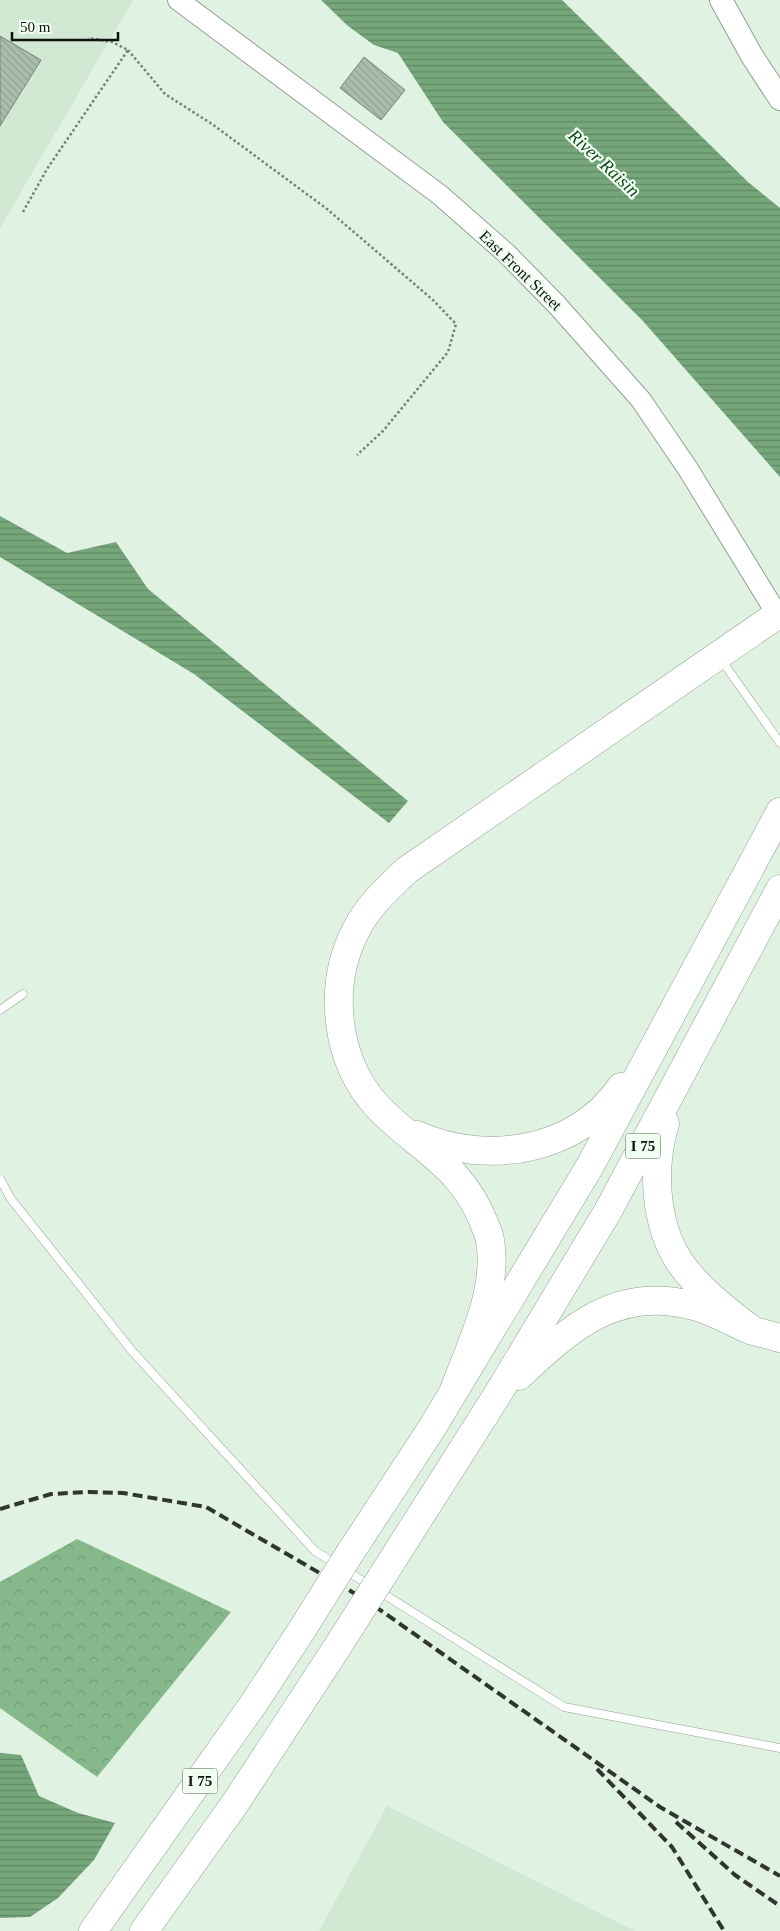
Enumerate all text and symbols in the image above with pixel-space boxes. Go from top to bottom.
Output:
scale bar [12,10,119,42]
text: 50 m [20,19,51,35]
water label: River Raisin [564,124,644,201]
street label: East Front Street [476,227,566,314]
road number: I 75 [626,1134,660,1158]
road number: I 75 [182,1768,218,1794]

